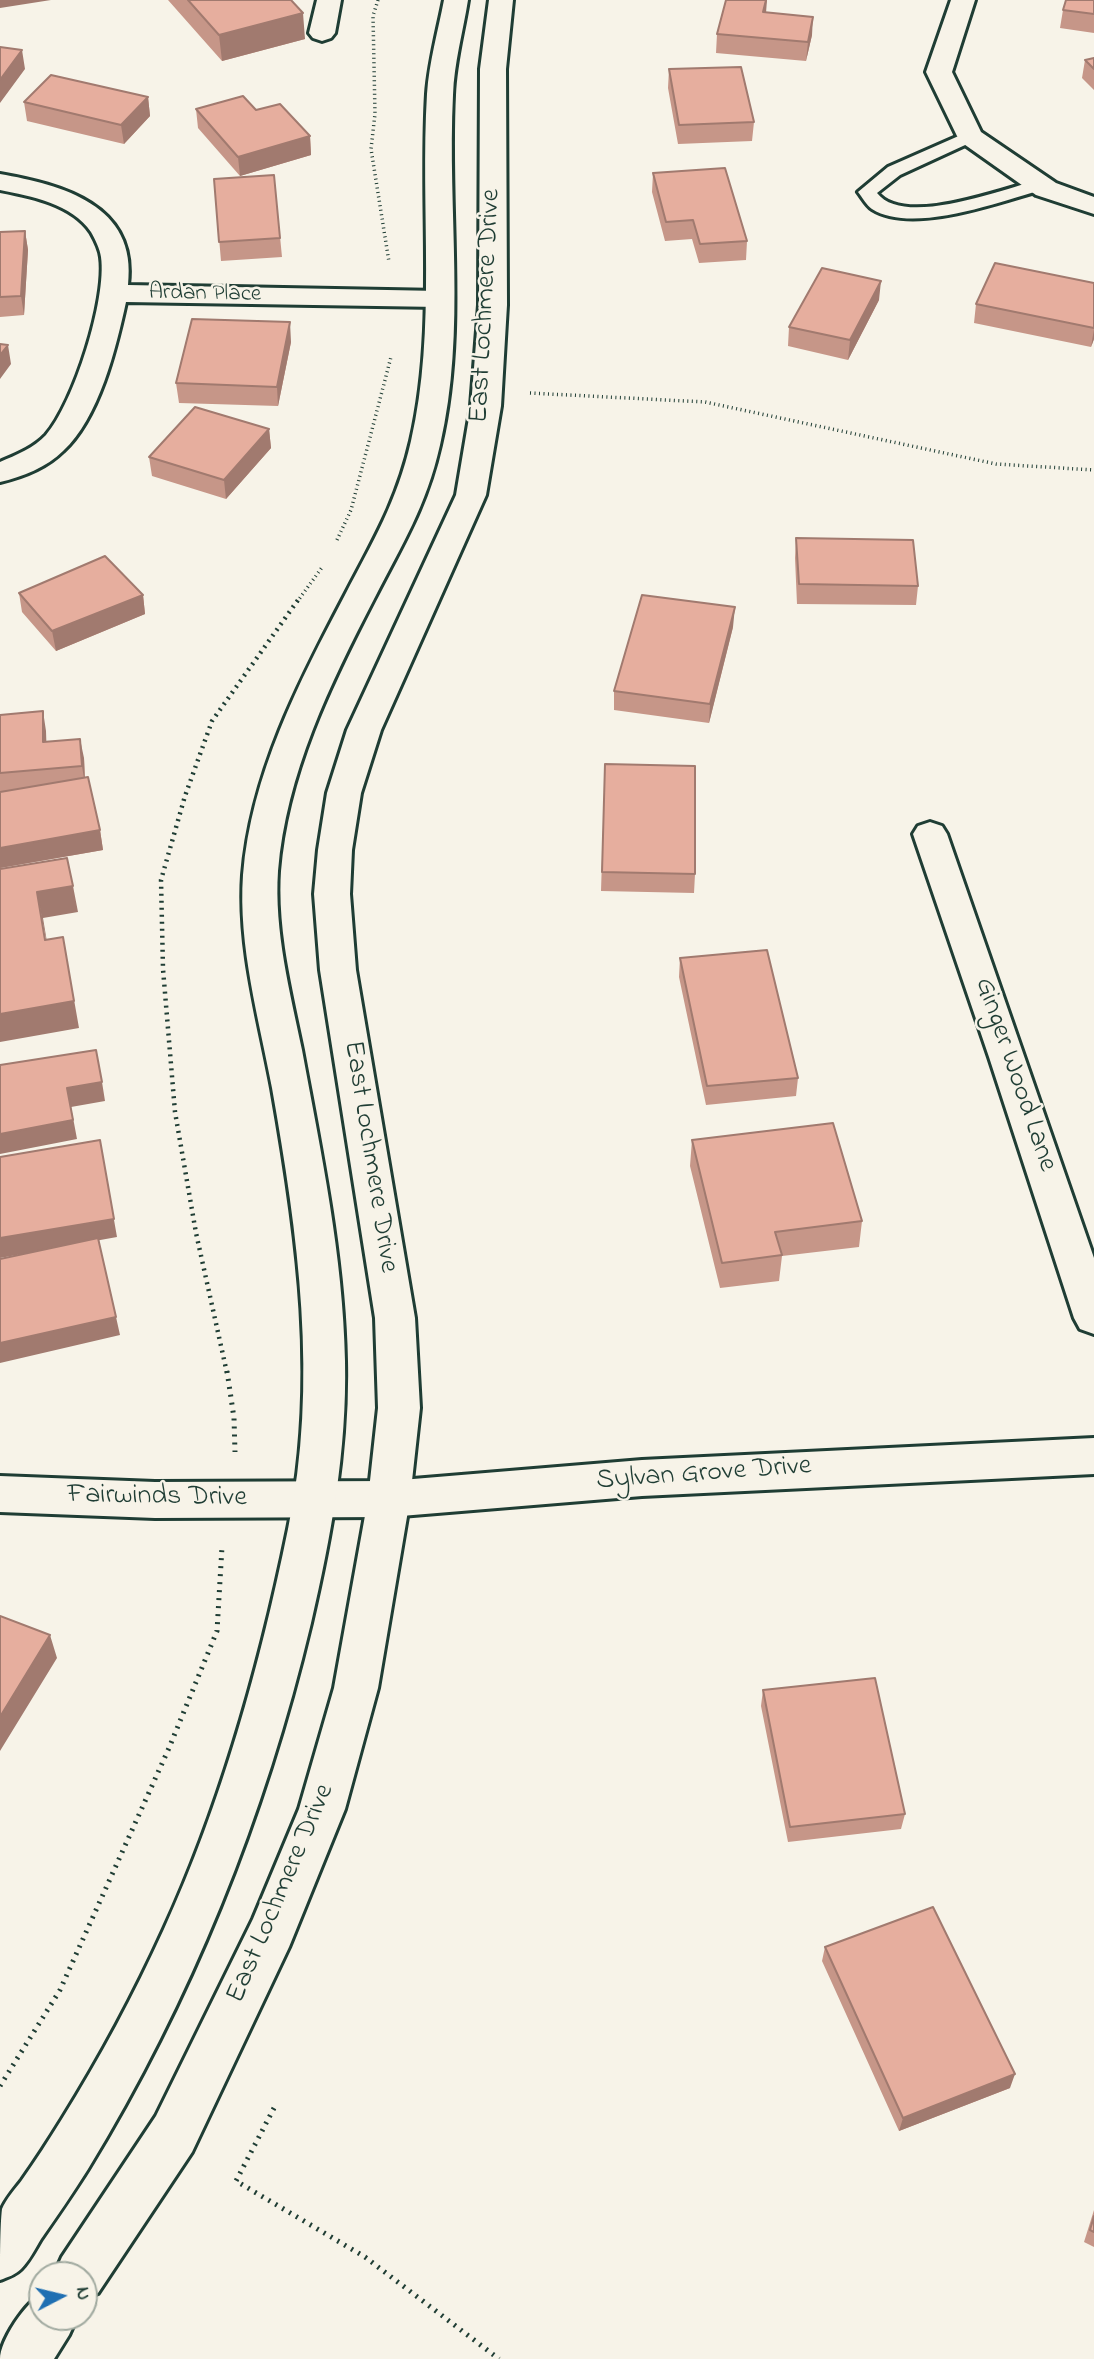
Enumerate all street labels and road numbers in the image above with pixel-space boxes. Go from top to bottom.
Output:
street label: East Lochmere Drive [464,188,510,424]
street label: Ardan Place [149,280,261,310]
street label: Ginger Wood Lane [965,974,1063,1176]
street label: East Lochmere Drive [334,1039,404,1275]
street label: Sylvan Grove Drive [595,1451,813,1499]
street label: Fairwinds Drive [67,1480,247,1516]
street label: East Lochmere Drive [221,1780,343,2008]

